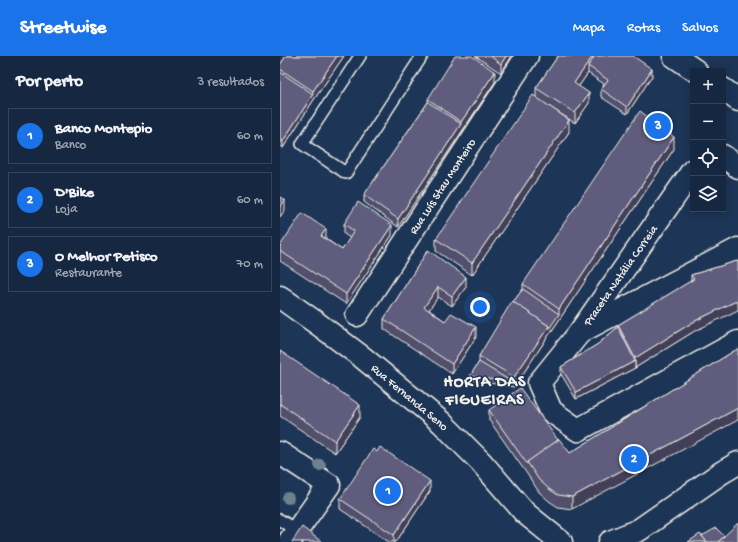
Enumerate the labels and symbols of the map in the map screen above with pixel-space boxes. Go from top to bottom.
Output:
pin: 3 [645,111,671,141]
street label: Rua Luís Stau Monteiro [407,137,480,238]
street label: Praceta Natália Correia [581,223,662,330]
your location [470,297,490,317]
street label: Rua Fernanda Seno [367,362,450,435]
district label: HORTA DAS FIGUEIRAS [444,374,526,411]
pin: 2 [621,444,647,474]
pin: 1 [375,476,401,506]

